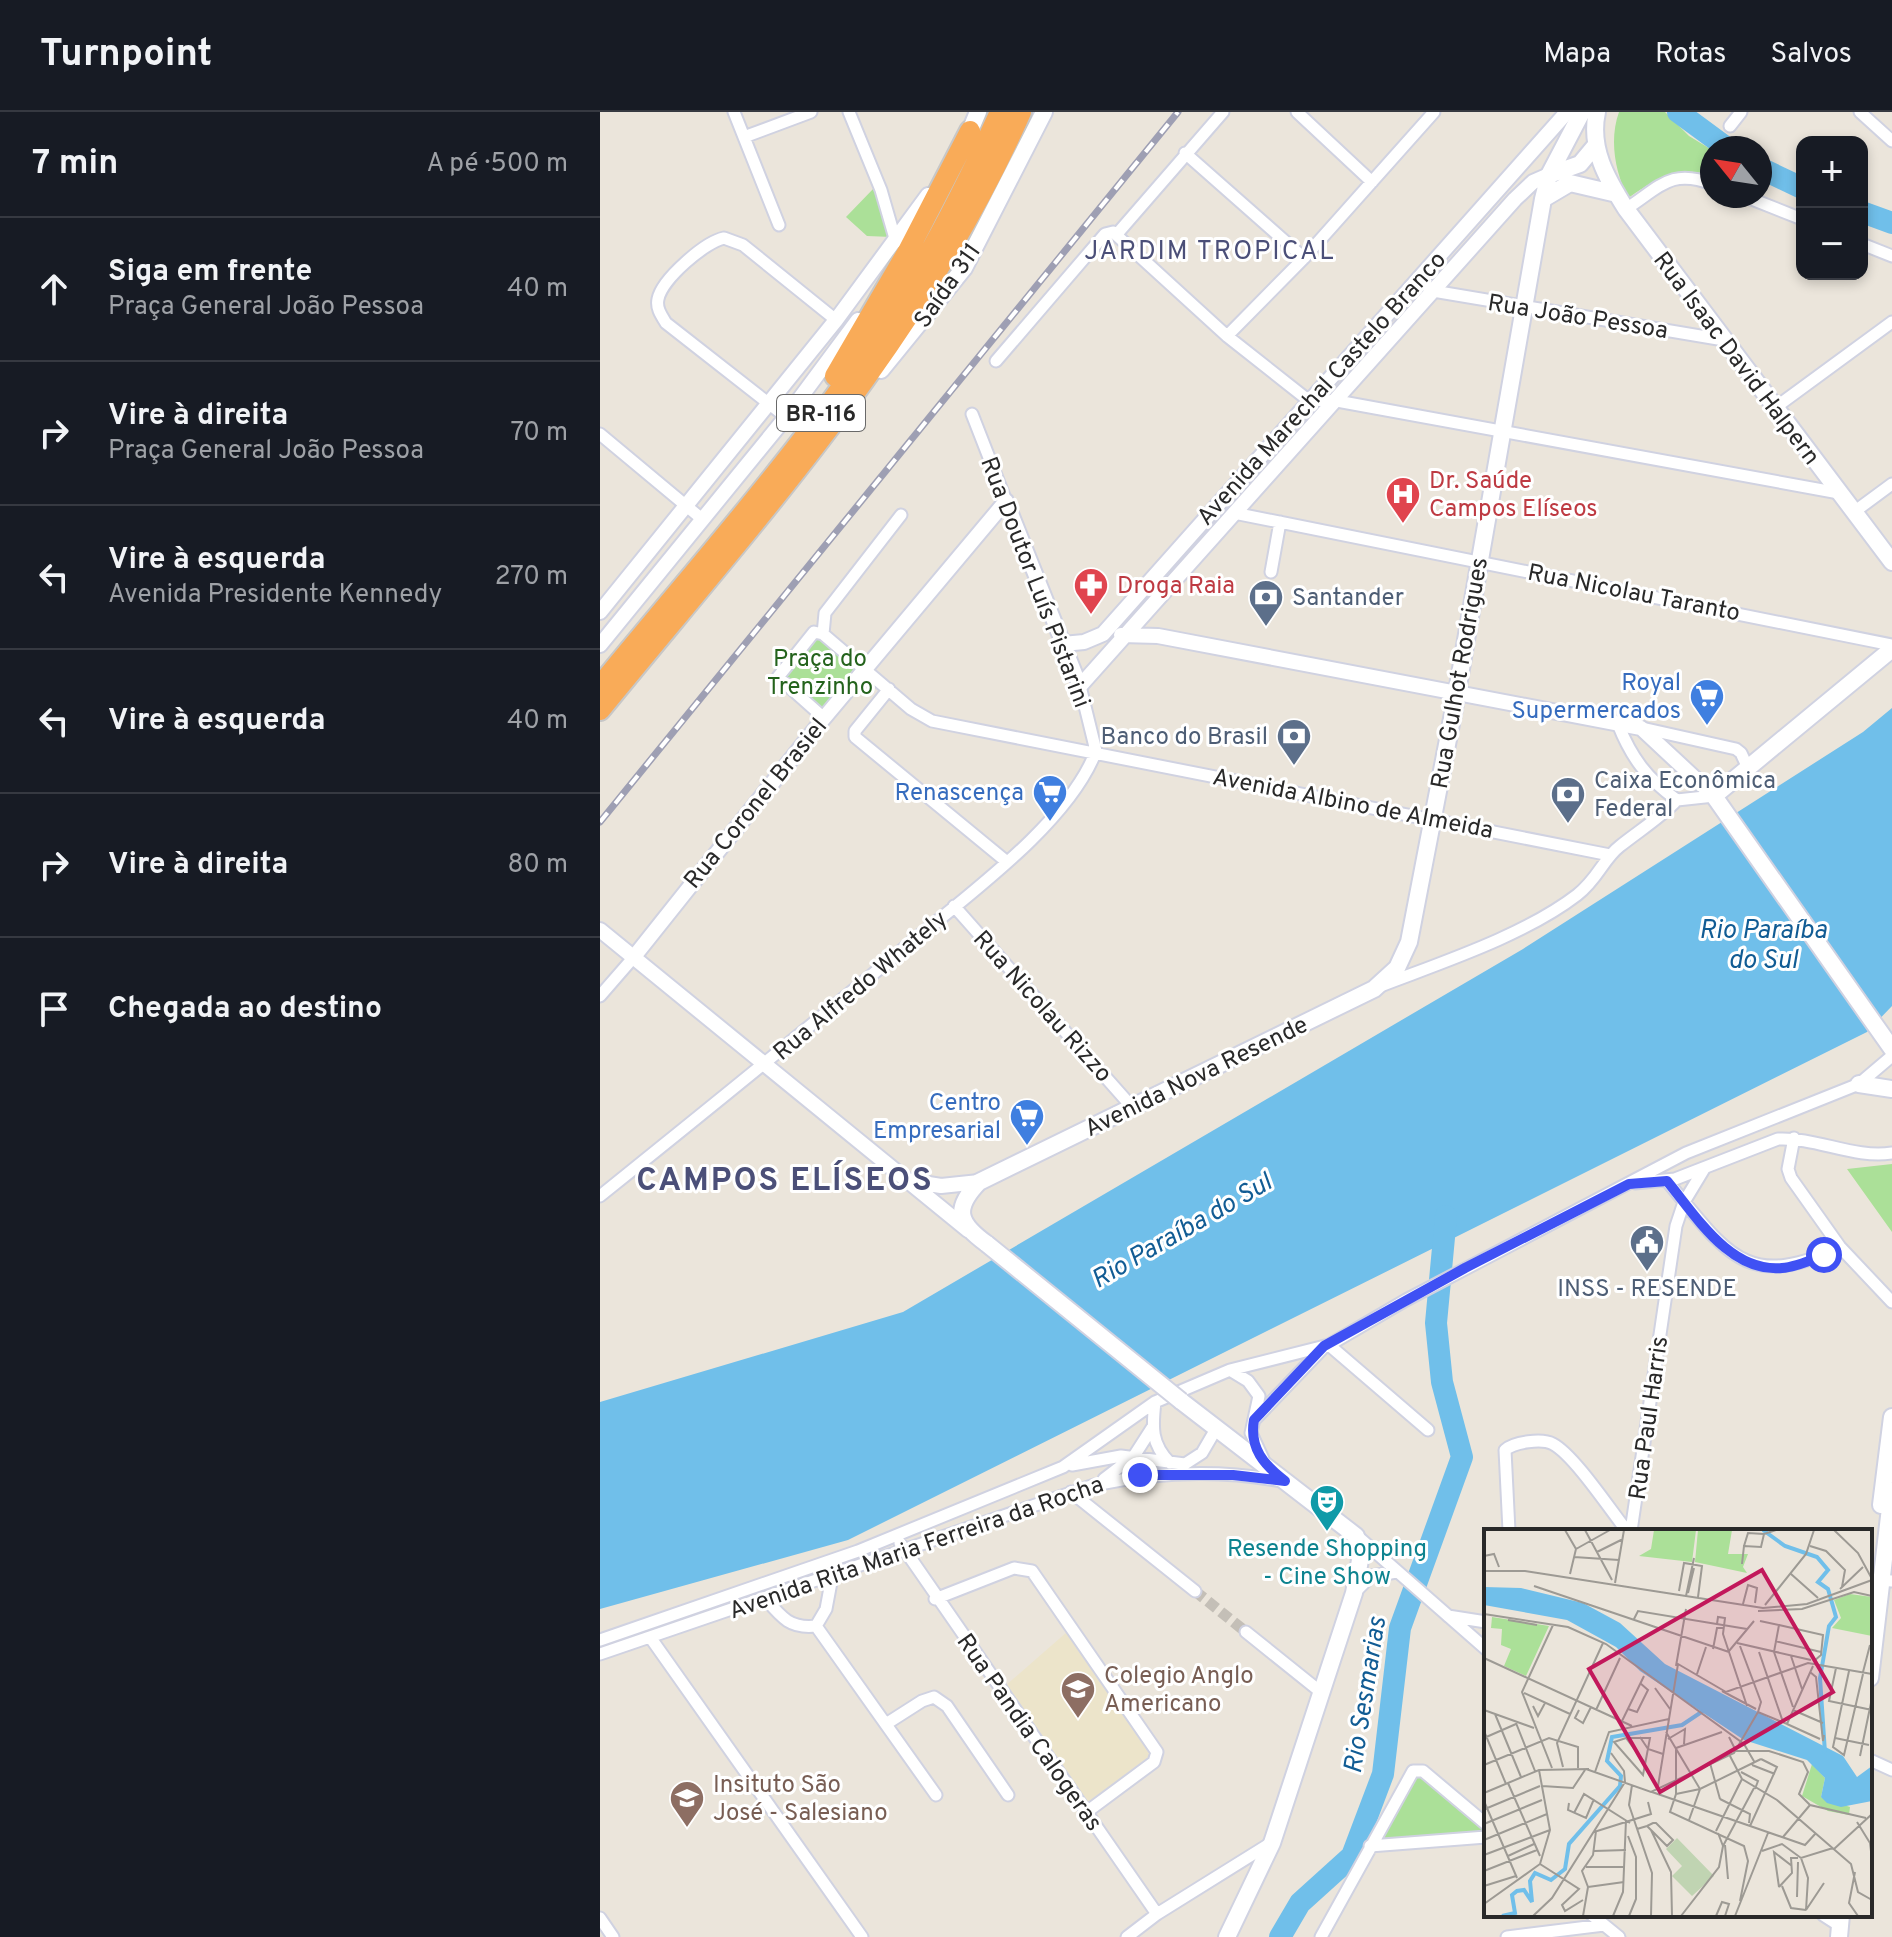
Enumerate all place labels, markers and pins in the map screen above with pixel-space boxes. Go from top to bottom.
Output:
place label: Dr. Saúde Campos Elíseos [1429,467,1598,525]
hospital icon: Dr. Saúde Campos Elíseos [1384,475,1422,525]
pharmacy icon: Droga Raia [1072,566,1110,616]
place label: Droga Raia [1117,572,1235,602]
bank icon: Santander [1247,578,1285,628]
place label: Santander [1292,584,1404,614]
place label: Royal Supermercados [1511,669,1681,727]
supermarket icon: Royal Supermercados [1688,677,1726,727]
bank icon: Banco do Brasil [1275,717,1313,767]
place label: Banco do Brasil [1101,723,1268,753]
place label: Caixa Econômica Federal [1594,767,1776,825]
supermarket icon: Renascença [1031,773,1069,823]
bank icon: Caixa Econômica Federal [1549,775,1587,825]
place label: Renascença [895,779,1024,809]
place label: Centro Empresarial [873,1089,1001,1147]
supermarket icon: Centro Empresarial [1008,1097,1046,1147]
public building icon: INSS - RESENDE [1628,1223,1666,1273]
place label: INSS - RESENDE [1557,1275,1737,1305]
theatre icon: Resende Shopping - Cine Show [1308,1483,1346,1533]
place label: Resende Shopping - Cine Show [1227,1535,1427,1593]
place label: Colegio Anglo Americano [1104,1662,1254,1720]
school or university icon: Colegio Anglo Americano [1059,1670,1097,1720]
place label: Insituto São José - Salesiano [713,1771,888,1829]
school or university icon: Insituto São José - Salesiano [668,1779,706,1829]

